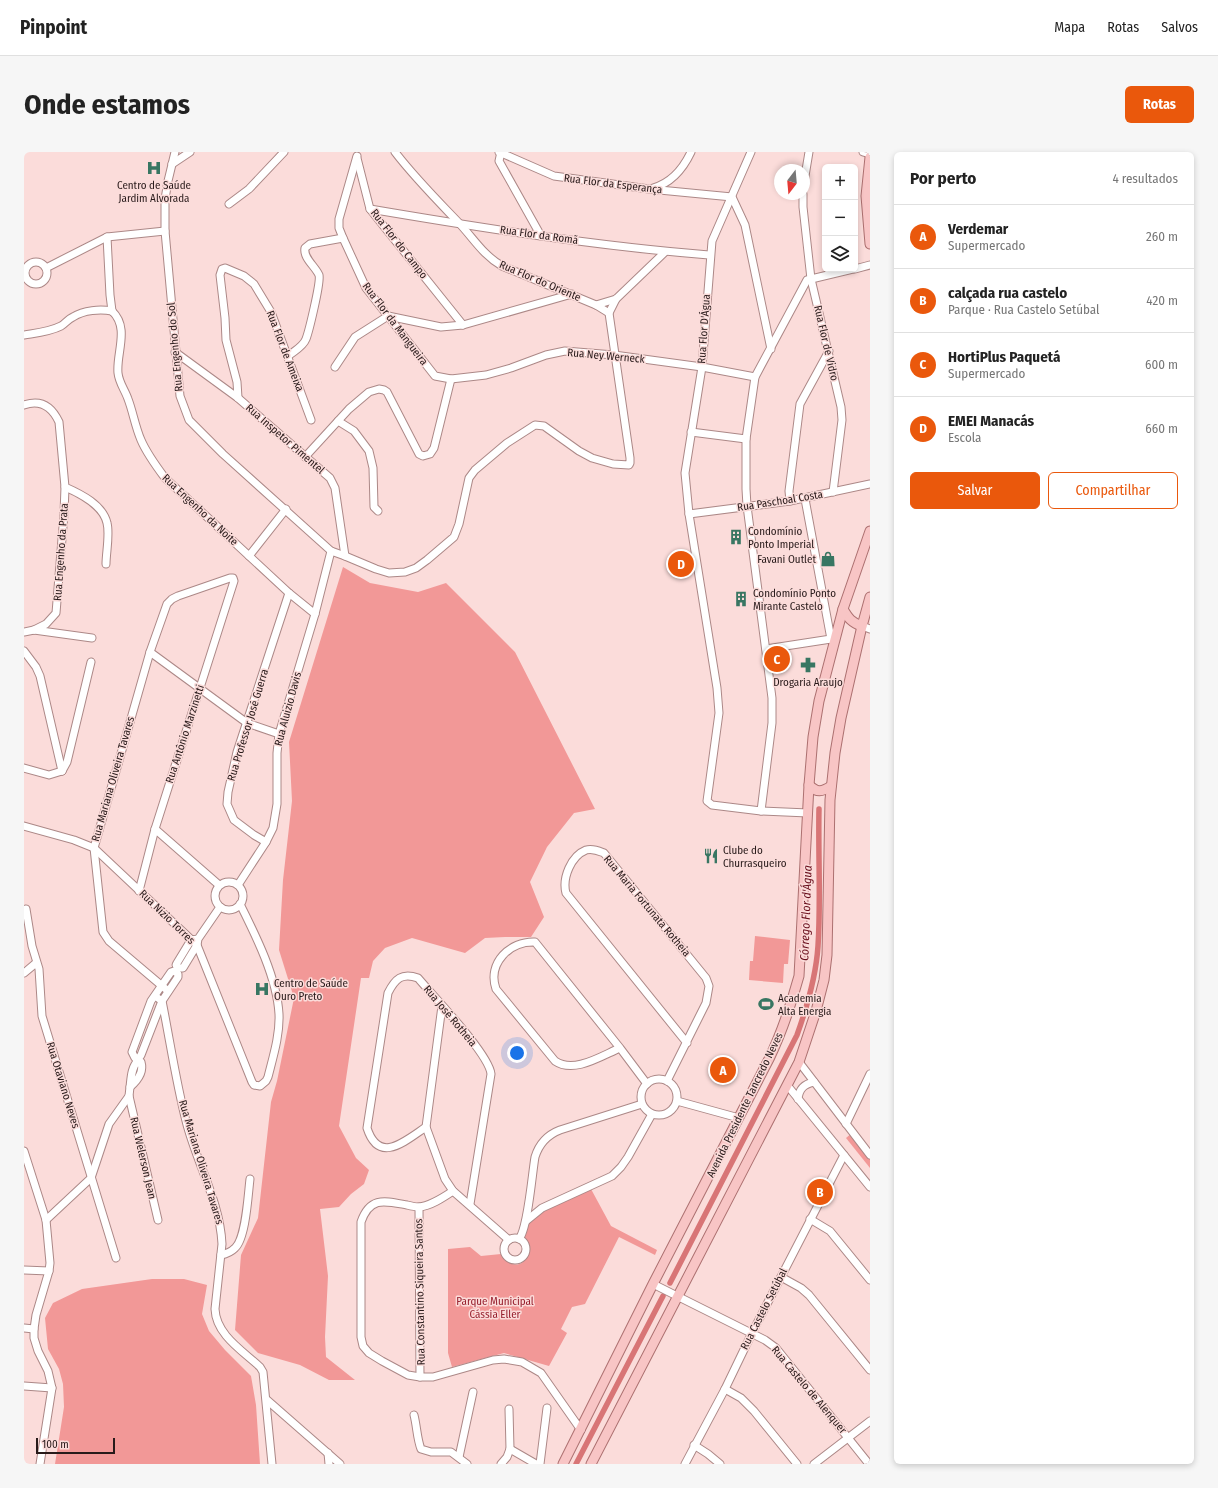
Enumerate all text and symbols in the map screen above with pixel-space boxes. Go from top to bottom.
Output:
text: Pinpoint [20,16,87,39]
text: Mapa [1054,19,1085,36]
text: Rotas [1107,19,1139,36]
text: Salvos [1161,19,1198,36]
button: Rotas [1125,86,1194,123]
text: Onde estamos [24,88,190,121]
hospital icon: Centro de Saúde Jardim Alvorada [145,159,163,177]
north arrow [774,164,810,200]
map controls [822,164,858,272]
button: + [822,164,858,200]
text: Por perto [910,168,976,189]
text: 4 resultados [1112,171,1178,186]
street label: Rua Flor da Esperança [563,172,663,196]
place label: Centro de Saúde Jardim Alvorada [117,179,191,205]
button: − [822,200,858,236]
street label: Rua Flor do Campo [368,207,430,282]
text: Verdemar [948,220,1008,238]
street label: Rua Flor da Romã [499,223,579,247]
text: A [919,229,927,244]
text: 260 m [1146,229,1178,244]
button: layers [822,236,858,272]
text: Supermercado [948,238,1025,253]
street label: Rua Flor do Oriente [497,258,583,304]
street label: Rua Flor da Mangueira [360,280,430,368]
text: calçada rua castelo [948,284,1067,302]
text: B [919,293,927,308]
text: 420 m [1146,293,1178,308]
street label: Rua Flor D'Água [694,294,713,364]
street label: Rua Engenho do Sol [165,302,185,392]
text: Parque · Rua Castelo Setúbal [948,302,1099,317]
street label: Rua Flor de Vidro [811,304,841,382]
street label: Rua Flor de Ameixa [264,309,306,393]
street label: Rua Ney Werneck [567,346,646,366]
text: HortiPlus Paquetá [948,348,1060,366]
text: C [920,357,926,372]
text: 600 m [1145,357,1178,372]
text: Supermercado [948,366,1025,381]
street label: Rua Inspetor Pimentel [243,401,327,477]
text: EMEI Manacás [948,412,1034,430]
text: D [919,421,927,436]
text: 660 m [1145,421,1178,436]
text: Escola [948,430,981,445]
street label: Rua Engenho da Noite [159,472,241,548]
button: Salvar [910,472,1040,509]
button: Compartilhar [1048,472,1178,509]
street label: Rua Paschoal Costa [736,488,824,514]
street label: Rua Engenho da Prata [51,503,71,601]
place label: Condomínio Ponto Imperial [748,525,814,551]
building icon: Condomínio Ponto Imperial [727,528,745,546]
pin: D [668,549,694,579]
shop icon: Favani Outlet [819,550,837,568]
place label: Favani Outlet [757,553,816,566]
place label: Condomínio Ponto Mirante Castelo [753,587,836,613]
building icon: Condomínio Ponto Mirante Castelo [732,590,750,608]
pin: C [764,644,790,674]
pharmacy icon: Drogaria Araujo [799,656,817,674]
street label: Rua Professor José Guerra [225,667,271,783]
street label: Rua Aluizio Davis [272,670,304,748]
place label: Drogaria Araujo [773,676,843,689]
street label: Rua Antônio Marzinetti [163,683,207,785]
street label: Rua Mariana Oliveira Tavares [89,715,137,843]
place label: Clube do Churrasqueiro [723,844,787,870]
restaurant icon: Clube do Churrasqueiro [702,847,720,865]
street label: Rua Maria Fortunata Rotheia [601,853,693,959]
water label: Córrego Flor d'Água [796,865,815,961]
street label: Rua Nízio Torres [136,887,198,947]
place label: Centro de Saúde Ouro Preto [274,977,348,1003]
hospital icon: Centro de Saúde Ouro Preto [253,980,271,998]
street label: Rua José Rotheia [421,983,479,1049]
place label: Academia Alta Energia [778,992,831,1018]
sports icon: Academia Alta Energia [757,995,775,1013]
street label: Avenida Presidente Tancredo Neves [704,1030,786,1180]
street label: Rua Otaviano Neves [44,1040,82,1130]
your location [507,1043,527,1063]
pin: A [710,1055,736,1085]
street label: Rua Mariana Oliveira Tavares [176,1098,226,1226]
street label: Rua Welerson Jean [127,1116,159,1200]
pin: B [807,1177,833,1207]
street label: Rua Constantino Siqueira Santos [412,1218,428,1365]
street label: Rua Castelo Setúbal [738,1266,790,1352]
park label: Parque Municipal Cássia Eller [456,1295,534,1321]
street label: Rua Castelo de Alenquer [769,1344,849,1436]
scale bar [36,1436,115,1455]
text: 100 m [42,1438,69,1451]

